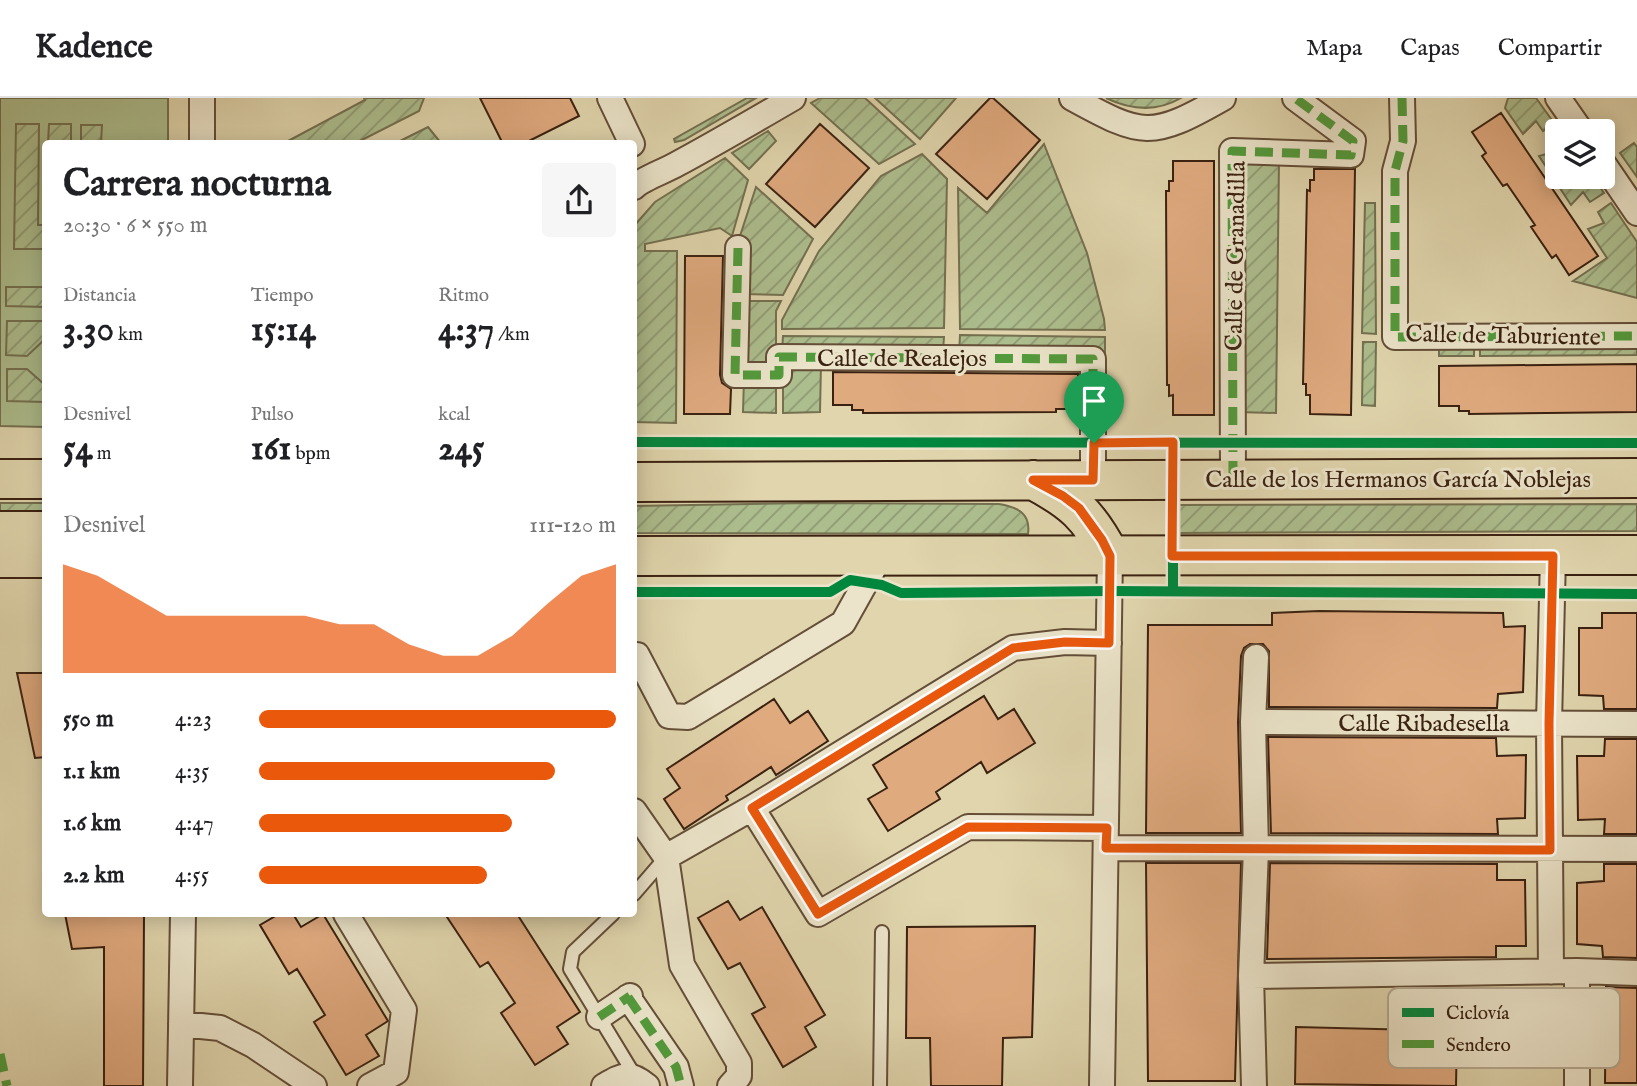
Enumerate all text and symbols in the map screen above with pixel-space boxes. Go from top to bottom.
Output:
text: Kadence [35,27,153,69]
text: Mapa [1306,33,1362,64]
text: Capas [1400,33,1460,64]
text: Compartir [1498,33,1602,64]
map controls [1545,119,1615,189]
button: layers [1545,119,1615,189]
street label: Calle de Granadilla [1219,160,1254,351]
text: Carrera nocturna [63,161,331,209]
button: share [542,163,616,237]
text: 20:30 · 6 × 550 m [63,211,208,240]
text: Distancia [63,284,136,308]
text: Tiempo [251,284,313,308]
text: Ritmo [438,284,489,308]
text: 3.30 [63,308,114,353]
text: 15:14 [251,308,316,353]
text: 4:37 [438,308,494,353]
street label: Calle de Taburiente [1405,319,1601,354]
text: km [114,323,143,347]
text: /km [494,323,530,347]
street label: Calle de Realejos [817,344,987,375]
pin [1064,371,1124,443]
icon: arrive [1075,382,1113,420]
text: Desnivel [63,403,131,427]
text: Pulso [251,403,294,427]
text: kcal [438,403,470,427]
text: 54 [63,427,93,472]
text: 161 [251,427,291,472]
text: 245 [438,427,484,472]
text: m [93,442,112,466]
text: bpm [291,442,331,466]
street label: Calle de los Hermanos García Noblejas [1205,465,1591,496]
text: Desnivel [63,511,145,540]
text: 111–120 m [529,511,616,540]
text: 550 m [63,705,114,734]
text: 4:23 [175,705,212,734]
street label: Calle Ribadesella [1338,709,1510,740]
text: 1.1 km [63,757,120,786]
text: 4:35 [175,757,209,786]
text: 1.6 km [63,809,121,838]
text: 4:47 [175,809,214,838]
text: 2.2 km [63,861,125,890]
text: 4:55 [175,861,209,890]
legend [1388,988,1620,1068]
text: Ciclovía [1446,1002,1510,1026]
text: Sendero [1446,1034,1511,1058]

